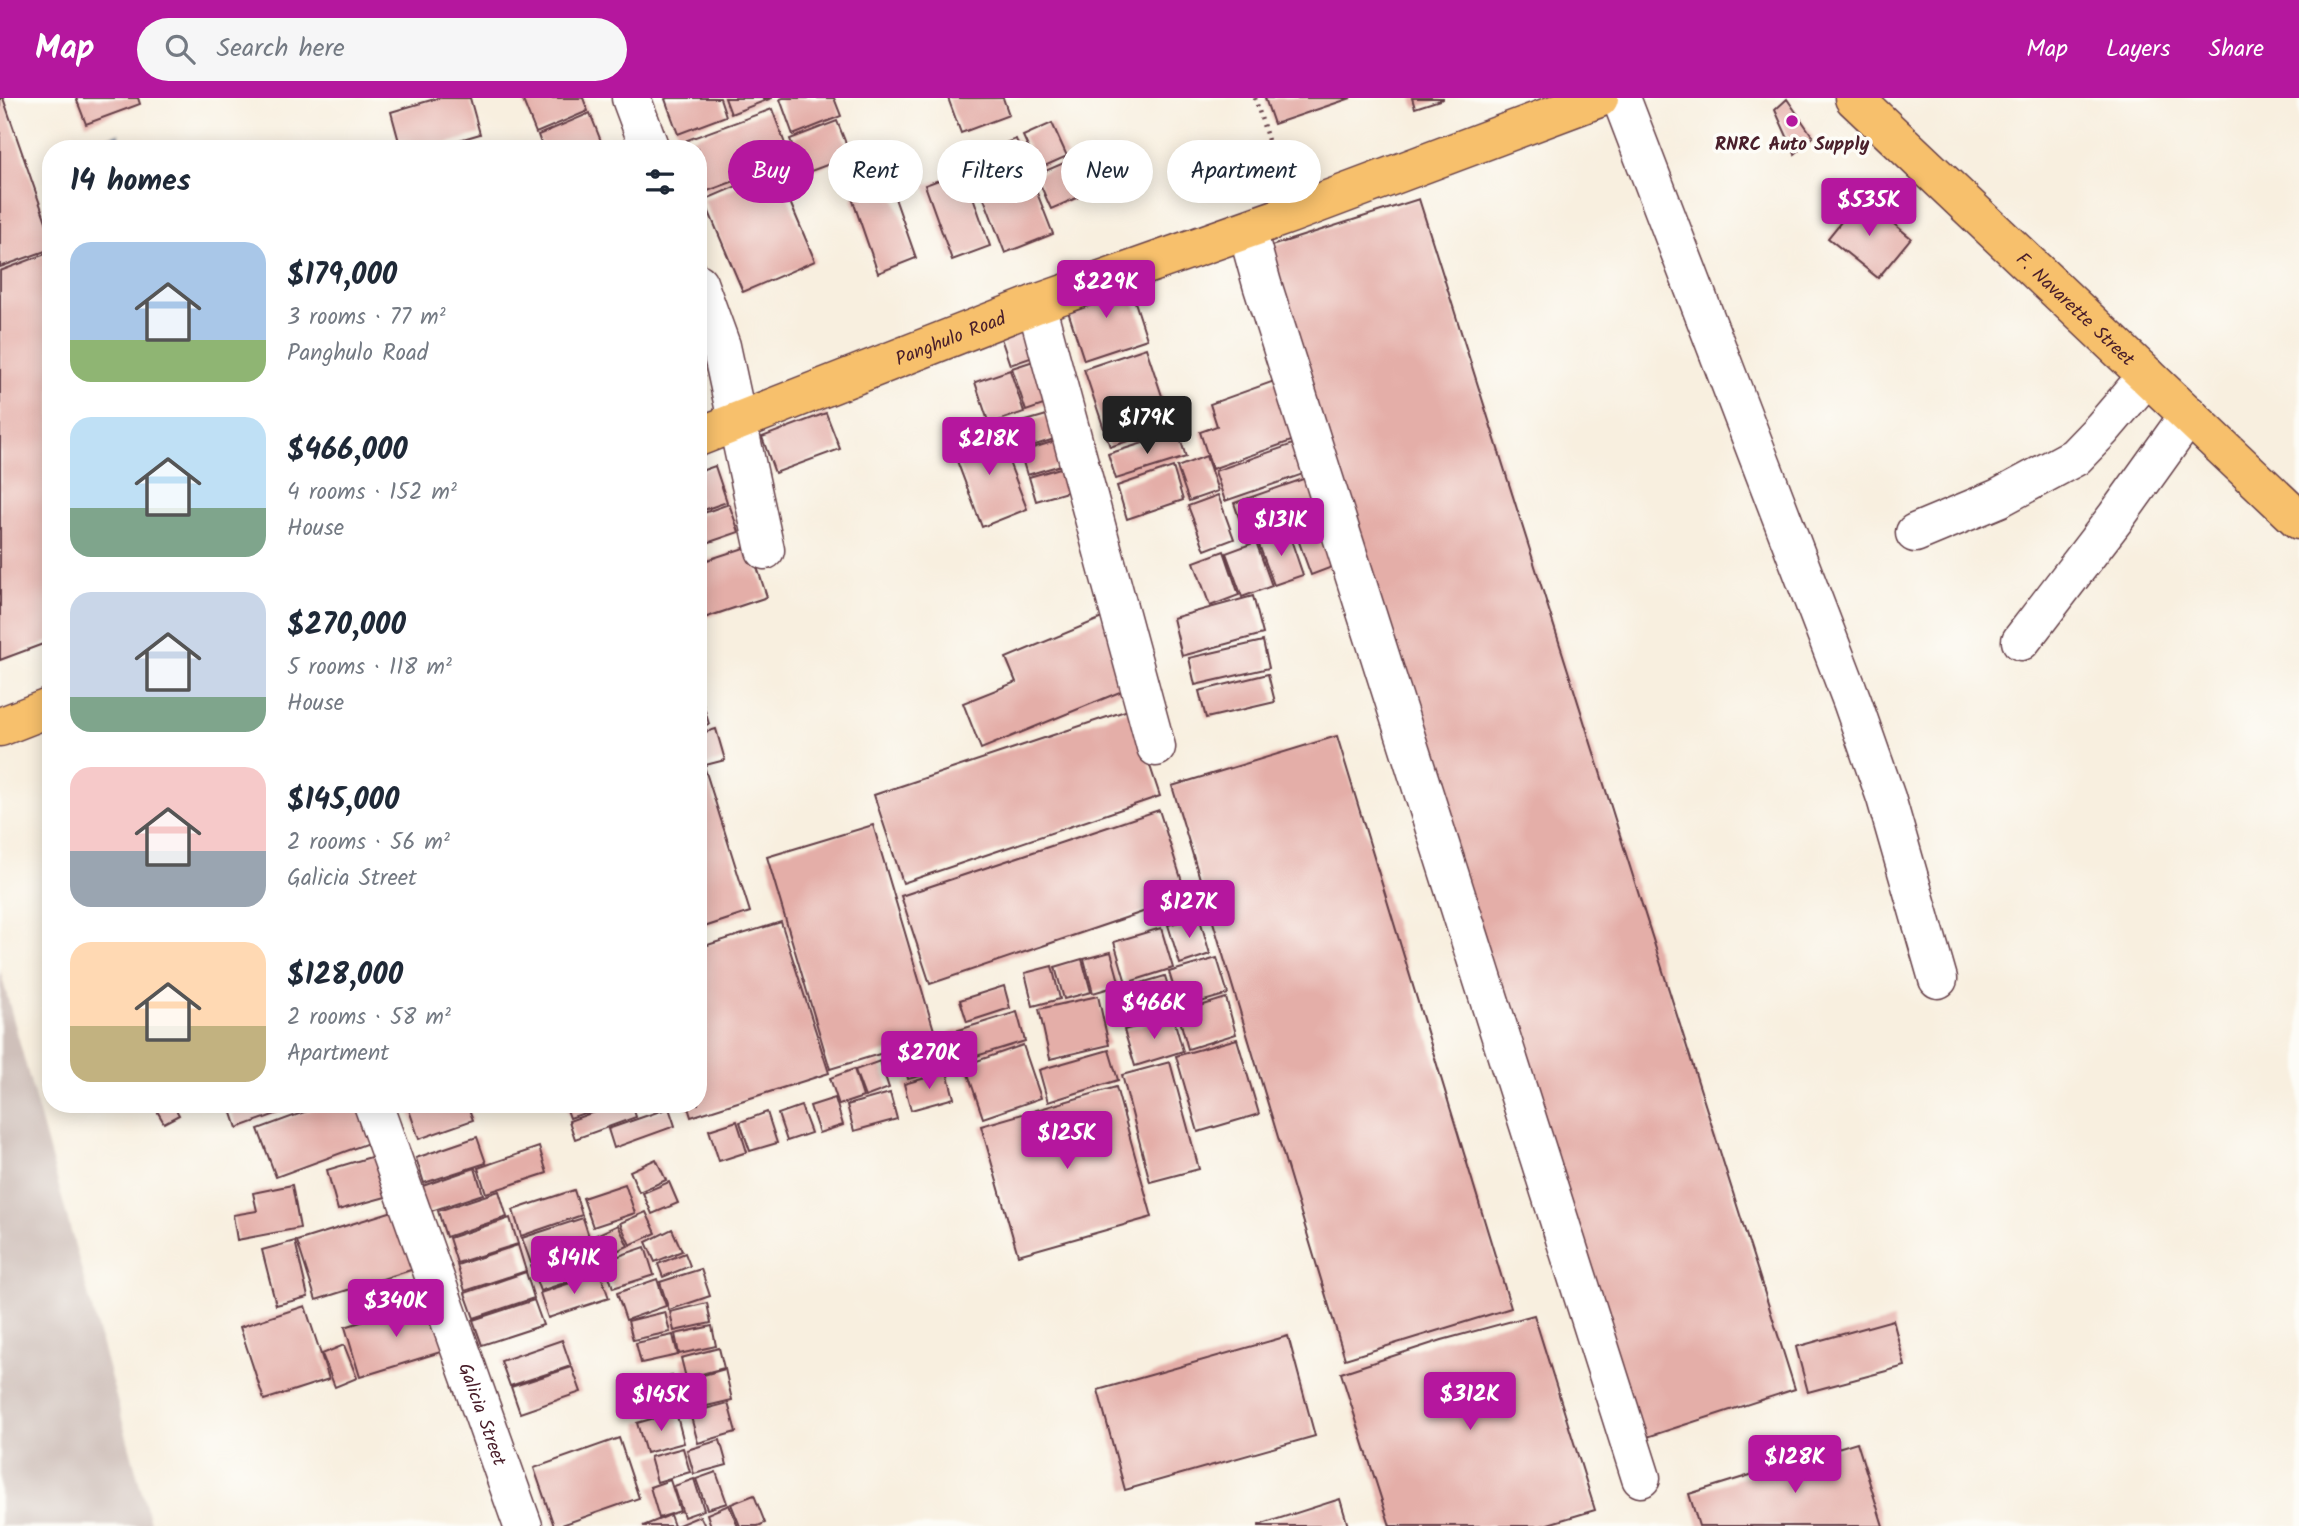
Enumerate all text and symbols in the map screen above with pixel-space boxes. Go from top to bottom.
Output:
search box [137,18,627,81]
text: Map [35,23,95,76]
text: Search here [217,28,345,70]
icon: search [161,30,199,68]
text: Map [2026,30,2068,69]
text: Layers [2106,30,2170,69]
text: Share [2208,30,2264,69]
marker: RNRC Auto Supply [1784,113,1800,129]
place label: RNRC Auto Supply [1715,130,1869,160]
chip: Buy [728,140,814,203]
chip: Rent [828,140,923,203]
chip: Filters [937,140,1047,203]
chip: New [1061,140,1153,203]
chip: Apartment [1167,140,1321,203]
text: 14 homes [70,158,191,206]
icon: filters [641,163,679,201]
pin: $535K [1820,178,1918,238]
text: $535K [1837,183,1901,219]
street label: F. Navarette Street [2008,246,2142,375]
text: $179,000 [287,252,397,300]
pin: $229K [1057,260,1155,320]
text: $229K [1073,265,1139,301]
icon: home [126,270,210,354]
text: 3 rooms · 77 m² [287,300,446,336]
street label: Panghulo Road [891,304,1011,375]
text: Panghulo Road [287,336,428,372]
pin: $179K [1098,396,1196,456]
text: $179K [1119,401,1175,437]
pin: $218K [940,418,1038,477]
text: $218K [958,422,1020,458]
text: $466,000 [287,427,408,475]
icon: home [126,445,210,529]
text: 4 rooms · 152 m² [287,475,457,511]
pin: $131K [1232,498,1330,558]
text: $131K [1254,503,1308,539]
text: House [287,511,344,547]
text: $270,000 [287,602,406,650]
icon: home [126,620,210,704]
text: 5 rooms · 118 m² [287,650,452,686]
text: House [287,686,344,722]
text: $145,000 [287,777,399,825]
icon: home [126,795,210,879]
text: 2 rooms · 56 m² [287,825,450,861]
text: Galicia Street [287,861,417,897]
pin: $127K [1140,880,1238,940]
text: $127K [1160,885,1218,921]
text: $128,000 [287,952,403,1000]
icon: home [126,970,210,1054]
pin: $466K [1105,982,1203,1041]
text: $466K [1122,986,1186,1022]
text: 2 rooms · 58 m² [287,1000,451,1036]
pin: $270K [880,1032,978,1091]
text: Apartment [287,1036,389,1072]
text: $270K [897,1036,961,1072]
pin: $125K [1018,1112,1116,1171]
text: $125K [1037,1116,1097,1152]
pin: $141K [525,1236,623,1296]
text: $141K [547,1241,601,1277]
pin: $340K [347,1280,445,1339]
text: $340K [364,1284,428,1320]
street label: Galicia Street [449,1359,514,1471]
pin: $312K [1421,1372,1519,1432]
pin: $145K [612,1374,710,1433]
text: $312K [1440,1377,1500,1413]
text: $145K [632,1378,690,1414]
pin: $128K [1746,1436,1844,1495]
text: $128K [1764,1440,1826,1476]

